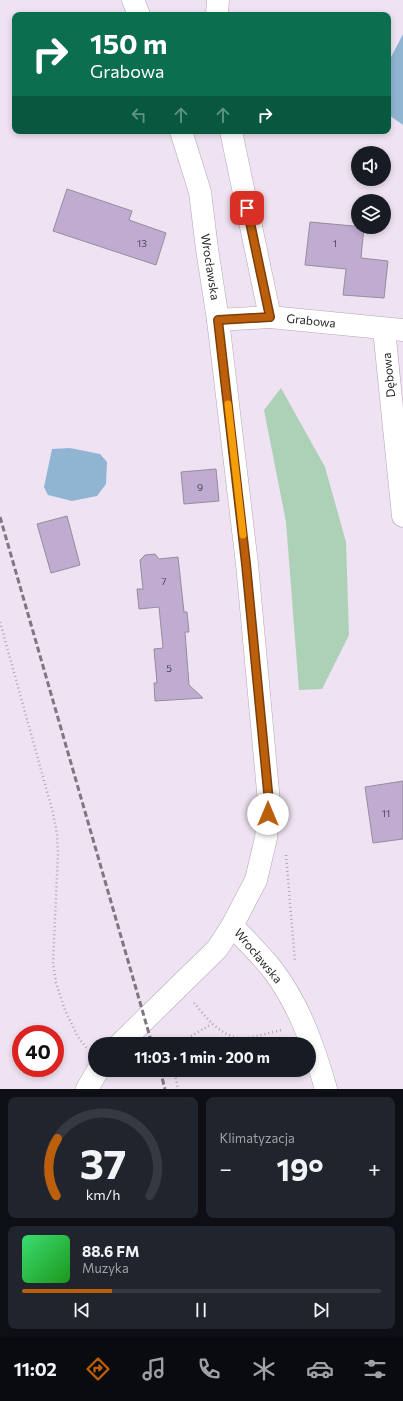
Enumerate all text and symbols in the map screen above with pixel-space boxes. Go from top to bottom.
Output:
text: 150 m [90,26,167,60]
icon: right [24,28,76,80]
text: Grabowa [90,60,164,82]
icon: left [128,104,150,126]
icon: ahead [170,104,192,126]
icon: ahead [212,104,234,126]
icon: right [254,104,276,126]
map controls [351,146,391,234]
button: sound [351,146,391,186]
pin [230,191,264,225]
button: layers [351,194,391,234]
icon: arrive [236,197,258,219]
street label: Wrocławska [199,233,223,301]
house number: 13 [137,237,147,249]
house number: 1 [333,237,337,249]
street label: Grabowa [286,310,336,330]
street label: Dębowa [379,352,397,398]
house number: 9 [197,481,203,493]
house number: 7 [161,575,167,587]
house number: 5 [166,662,172,674]
position arrow [247,793,289,835]
house number: 11 [382,807,390,819]
street label: Wrocławska [232,925,286,985]
speed limit sign: 40 [12,1025,64,1077]
text: 11:03 · 1 min · 200 m [134,1048,270,1066]
text: Klimatyzacja [220,1130,295,1146]
text: 37 [79,1136,126,1187]
text: 19° [276,1150,324,1187]
text: − [220,1155,232,1182]
text: + [368,1155,381,1182]
text: km/h [85,1184,120,1202]
text: 88.6 FM [82,1242,139,1260]
text: Muzyka [82,1260,129,1276]
icon: previous [71,1299,93,1321]
icon: pause [190,1299,212,1321]
icon: next [310,1299,332,1321]
icon: directions [84,1355,112,1383]
icon: music [140,1355,168,1383]
icon: phone [195,1355,223,1383]
icon: climate [250,1355,278,1383]
icon: car [306,1355,334,1383]
icon: filters [361,1355,389,1383]
text: 11:02 [14,1358,57,1380]

